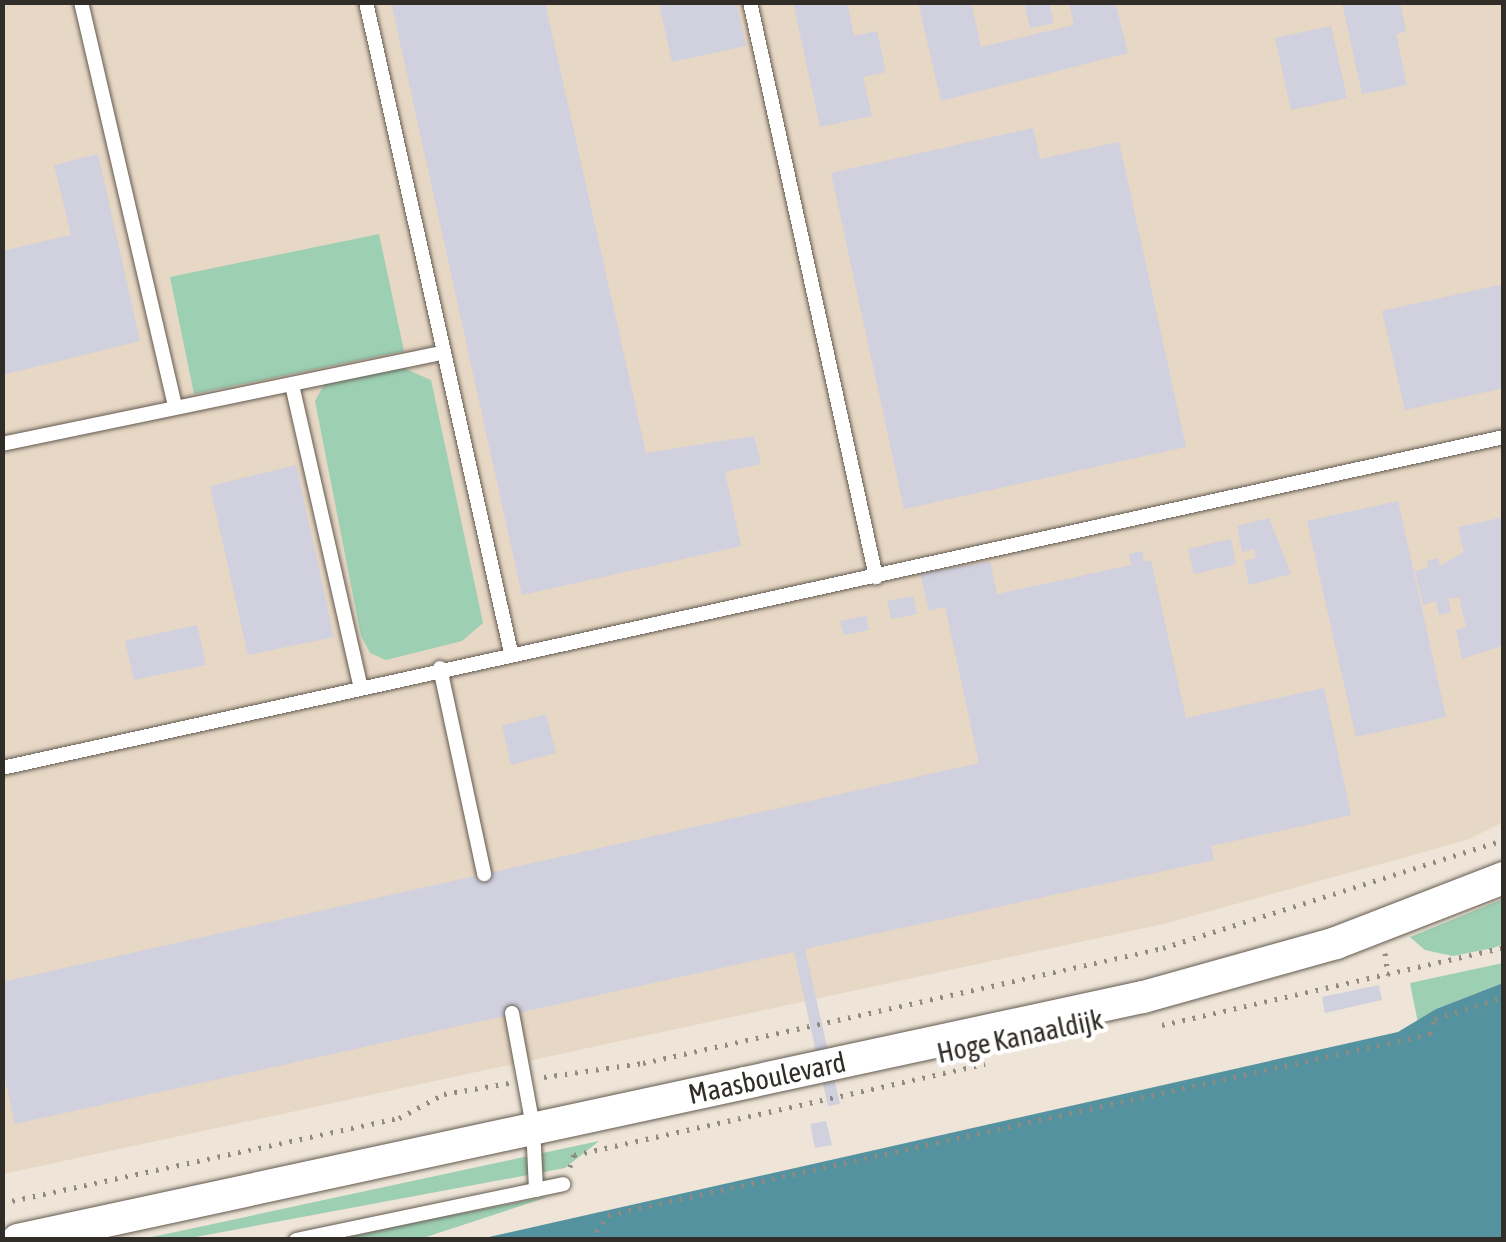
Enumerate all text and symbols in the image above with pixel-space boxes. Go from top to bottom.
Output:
street label: Hoge Kanaaldijk [934,1002,1106,1070]
street label: Maasboulevard [685,1045,849,1111]

